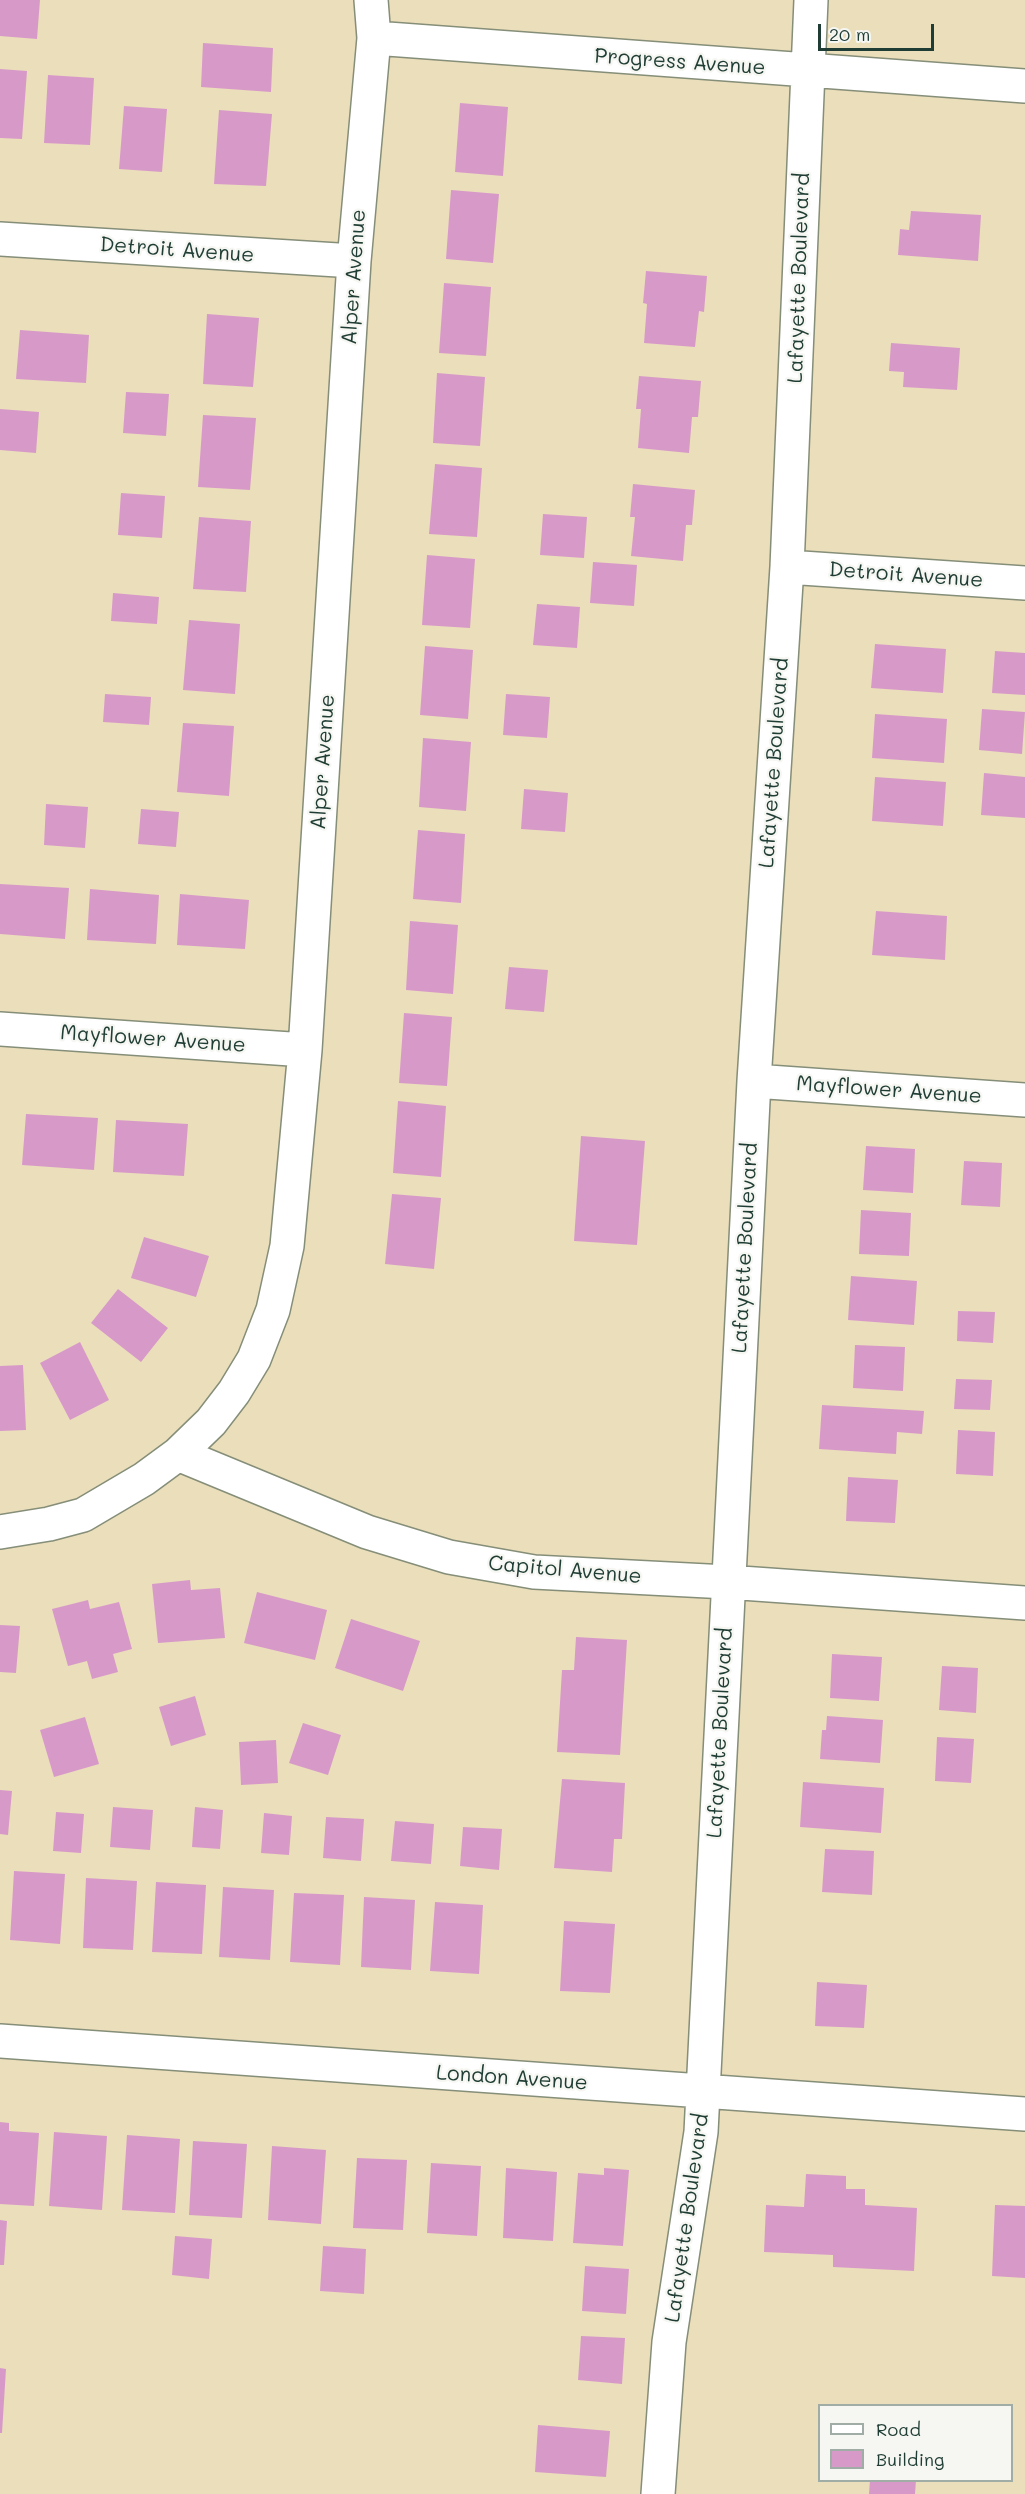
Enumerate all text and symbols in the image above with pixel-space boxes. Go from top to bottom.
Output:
scale bar [821,12,936,50]
text: 20 m [829,22,870,46]
street label: Progress Avenue [594,43,766,81]
street label: Lafayette Boulevard [783,172,815,384]
street label: Alper Avenue [337,208,371,346]
street label: Detroit Avenue [99,232,255,268]
street label: Detroit Avenue [828,557,984,593]
street label: Lafayette Boulevard [754,657,794,869]
street label: Alper Avenue [306,693,340,831]
street label: Mayflower Avenue [59,1020,247,1058]
street label: Mayflower Avenue [795,1071,983,1109]
street label: Lafayette Boulevard [727,1142,763,1354]
street label: Capitol Avenue [487,1551,643,1589]
street label: Lafayette Boulevard [702,1627,738,1839]
street label: London Avenue [435,2060,589,2096]
street label: Lafayette Boulevard [660,2112,714,2324]
legend [818,2404,1013,2482]
text: Road [876,2417,921,2441]
text: Building [876,2447,944,2471]

